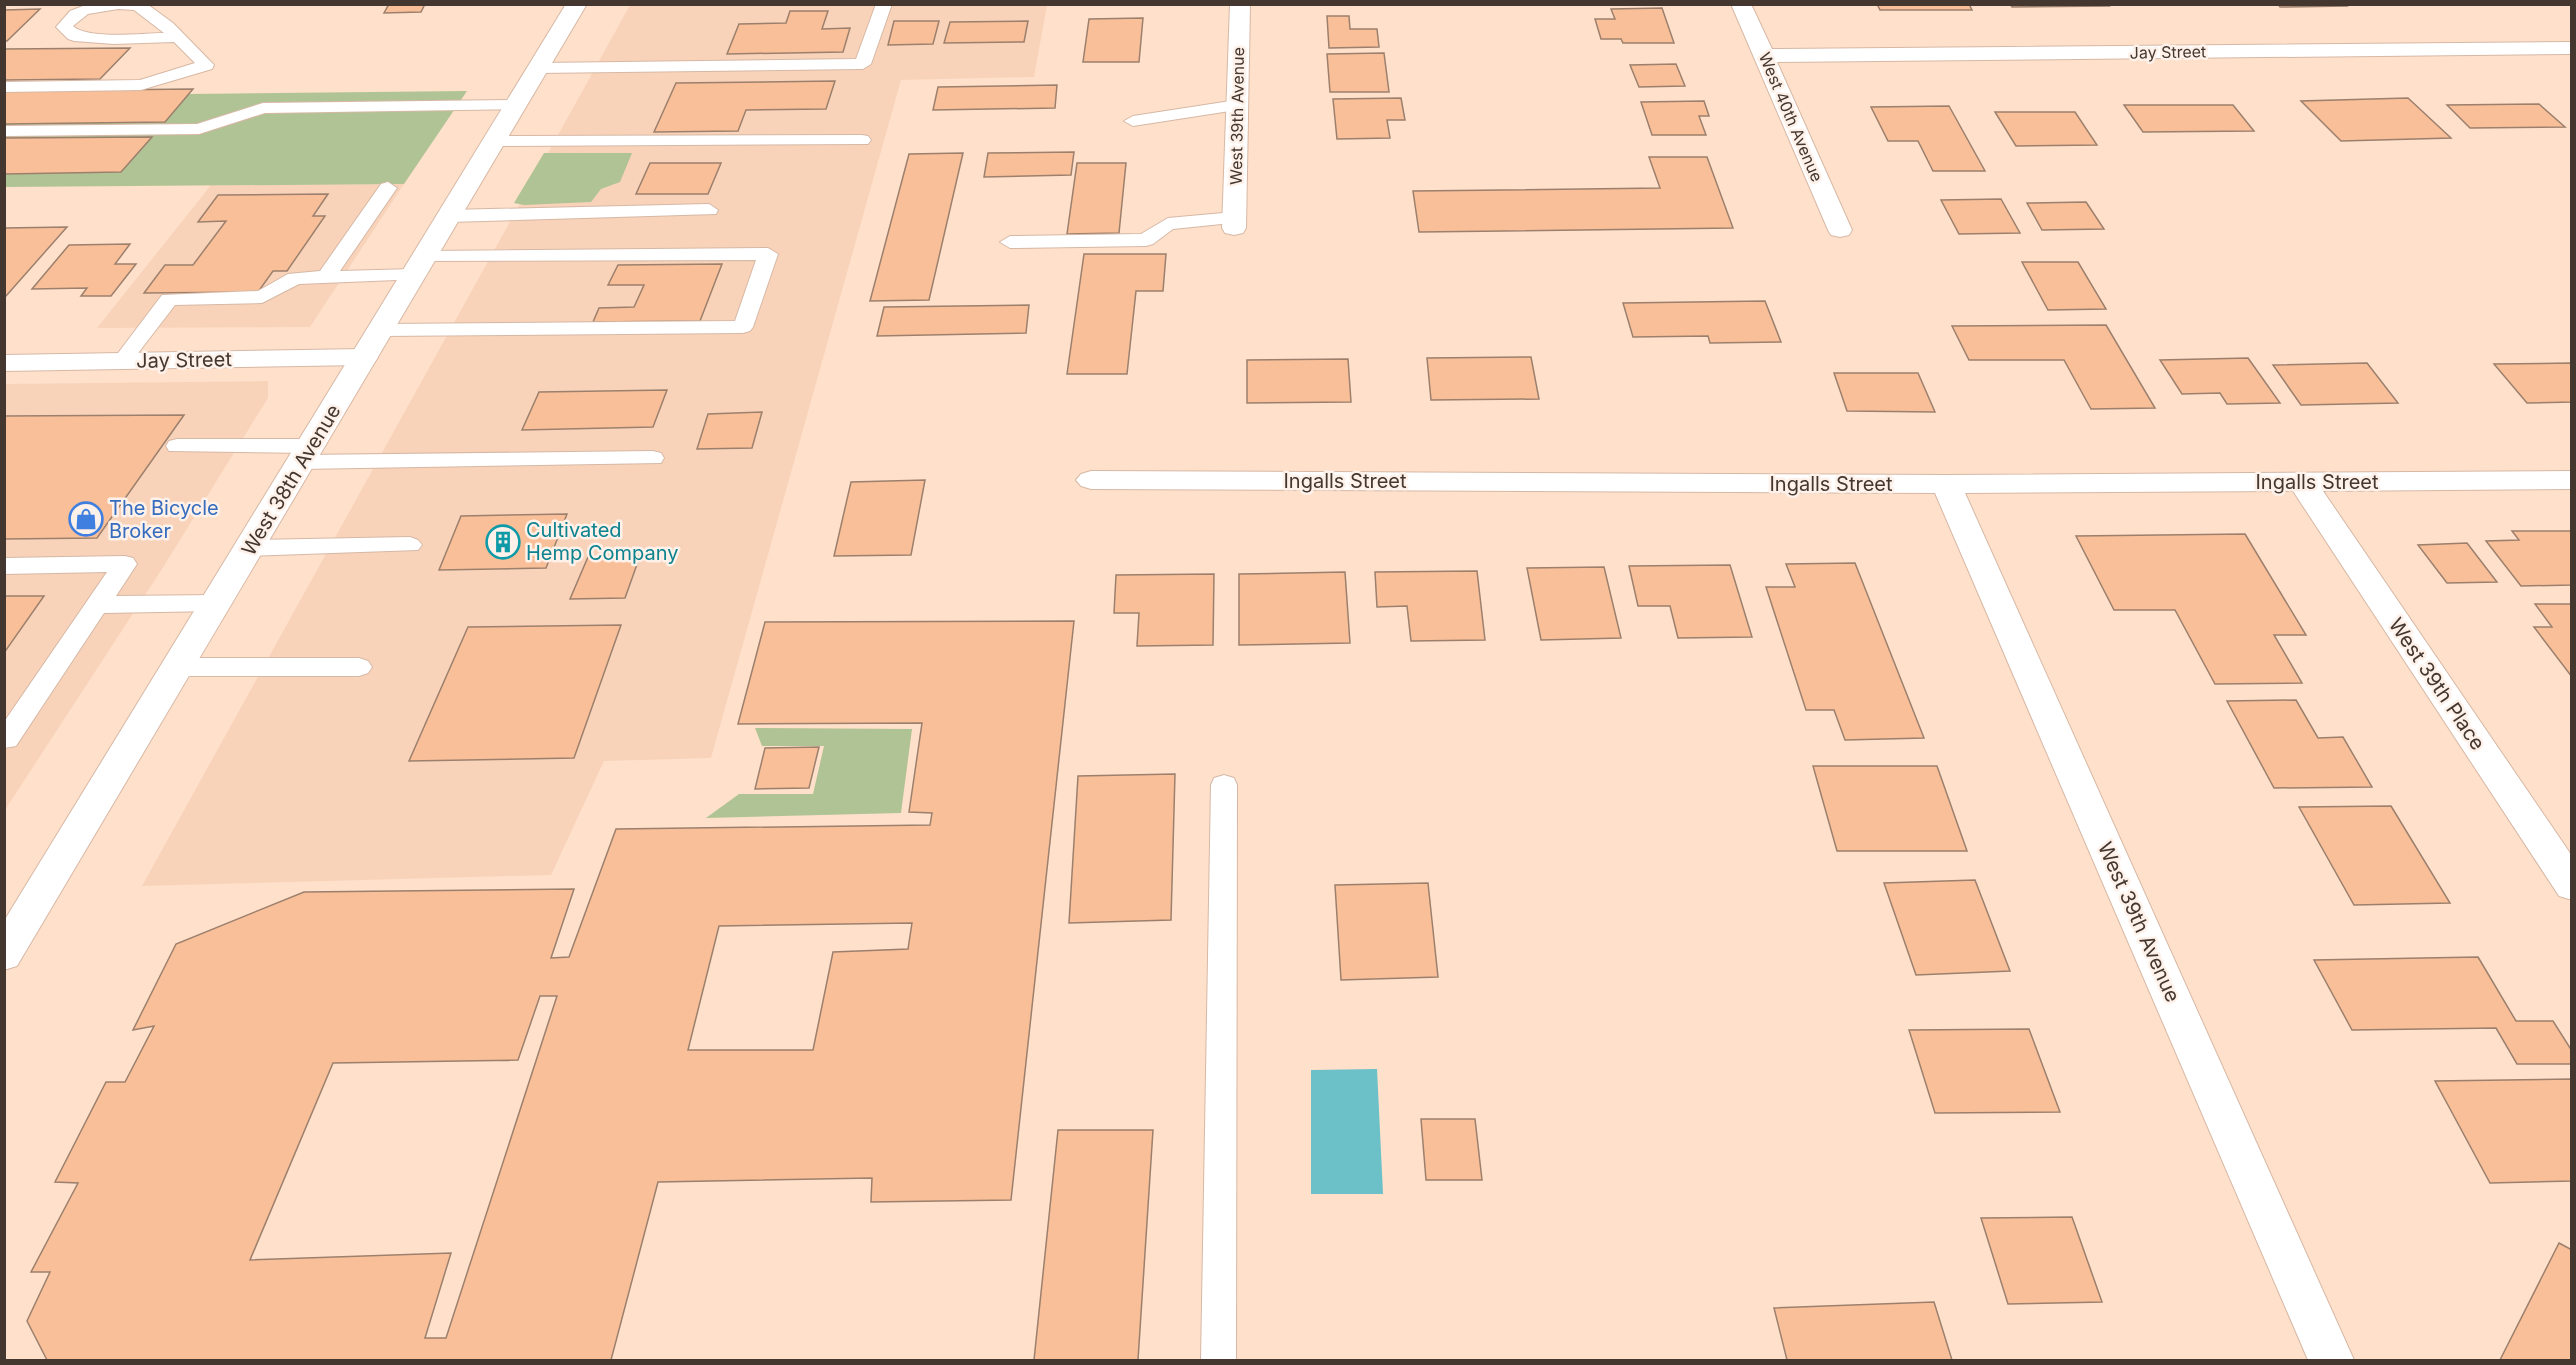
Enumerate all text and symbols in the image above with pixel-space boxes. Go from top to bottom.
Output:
street label: Jay Street [2130,41,2206,63]
street label: West 39th Avenue [1226,47,1248,185]
street label: West 40th Avenue [1755,49,1827,185]
street label: Jay Street [136,347,232,373]
street label: West 38th Avenue [236,400,346,560]
street label: Ingalls Street [1284,469,1407,493]
street label: Ingalls Street [2256,470,2379,494]
street label: Ingalls Street [1770,472,1893,496]
place label: The Bicycle Broker [109,496,219,543]
shop icon: The Bicycle Broker [68,501,104,537]
place label: Cultivated Hemp Company [526,518,678,565]
building icon: Cultivated Hemp Company [485,524,521,560]
street label: West 39th Place [2384,613,2490,755]
street label: West 39th Avenue [2093,838,2185,1006]

